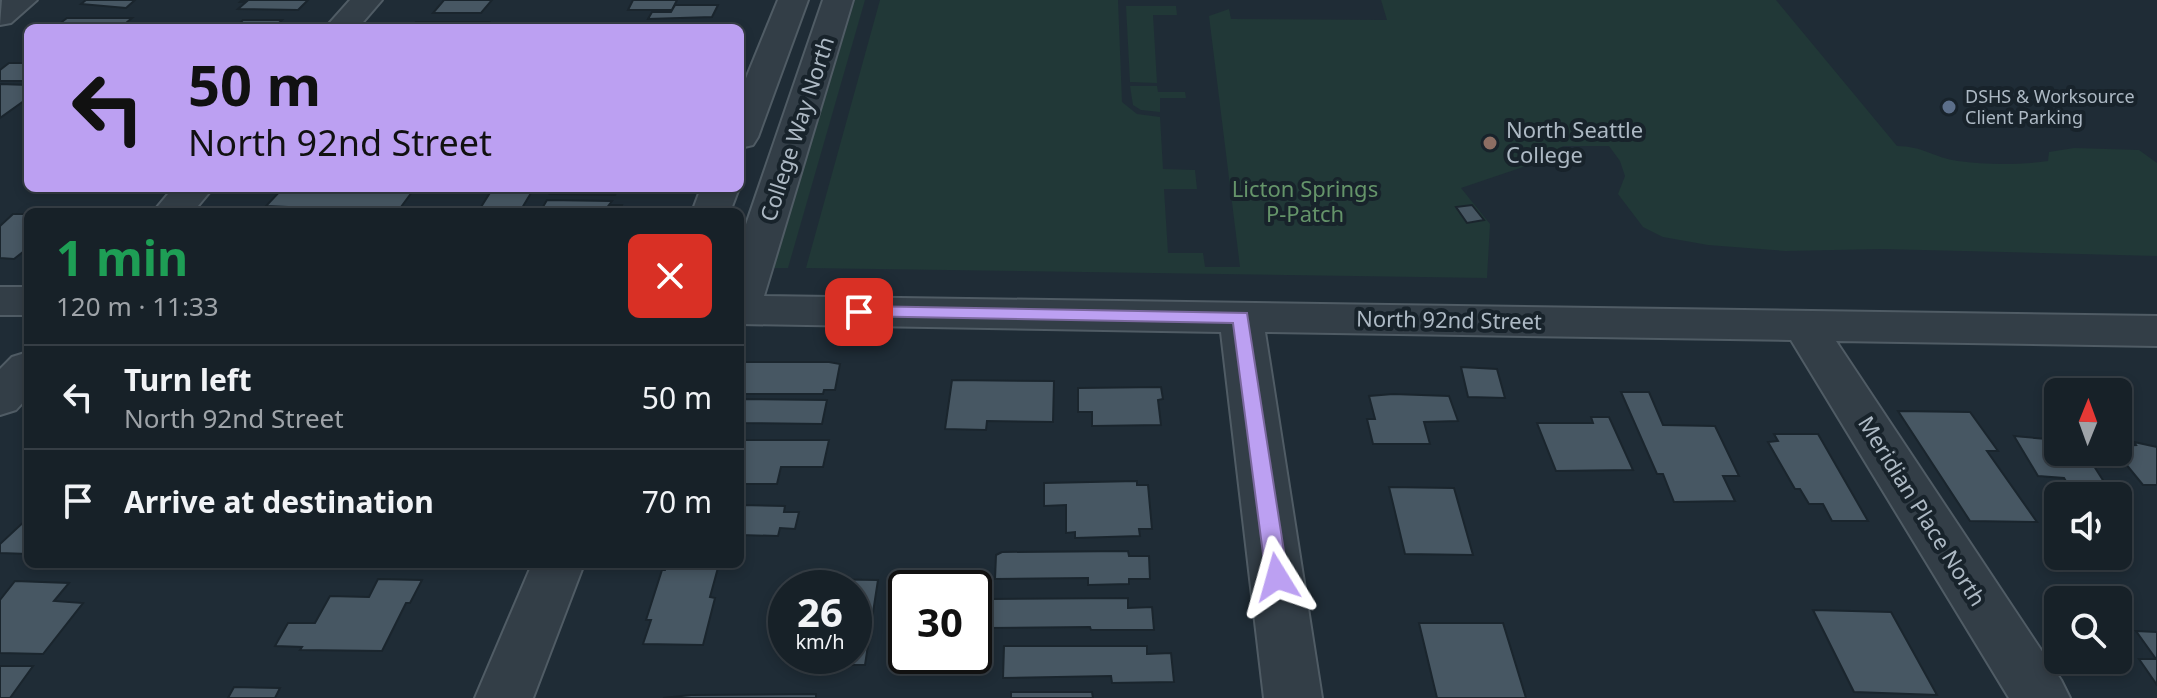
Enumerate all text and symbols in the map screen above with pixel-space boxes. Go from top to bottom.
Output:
street label: College Way North [752,32,840,225]
text: 50 m [188,46,321,122]
icon: left [56,56,160,160]
place label: DSHS & Worksource Client Parking [1965,84,2135,129]
marker: DSHS & Worksource Client Parking [1940,98,1958,116]
place label: North Seattle College [1506,114,1643,169]
text: North 92nd Street [188,118,492,167]
marker: North Seattle College [1481,134,1499,152]
park label: Licton Springs P-Patch [1232,173,1378,228]
text: 1 min [56,225,188,290]
button: close [628,234,712,318]
pin [825,278,893,346]
text: 120 m · 11:33 [56,288,219,324]
icon: arrive [837,290,881,334]
street label: North 92nd Street [1356,302,1542,336]
text: Turn left [124,359,252,400]
icon: left [56,375,100,419]
text: 50 m [642,377,712,418]
north arrow [2044,378,2132,466]
map controls [2044,378,2132,674]
text: North 92nd Street [124,400,344,436]
street label: Meridian Place North [1852,410,1994,611]
icon: arrive [56,479,100,523]
text: Arrive at destination [124,481,434,522]
text: 70 m [642,481,712,522]
button: sound [2044,482,2132,570]
position arrow [1235,535,1319,619]
speed limit sign: 30 [888,570,992,674]
text: 26 [797,584,843,639]
button: search [2044,586,2132,674]
text: km/h [795,628,845,655]

